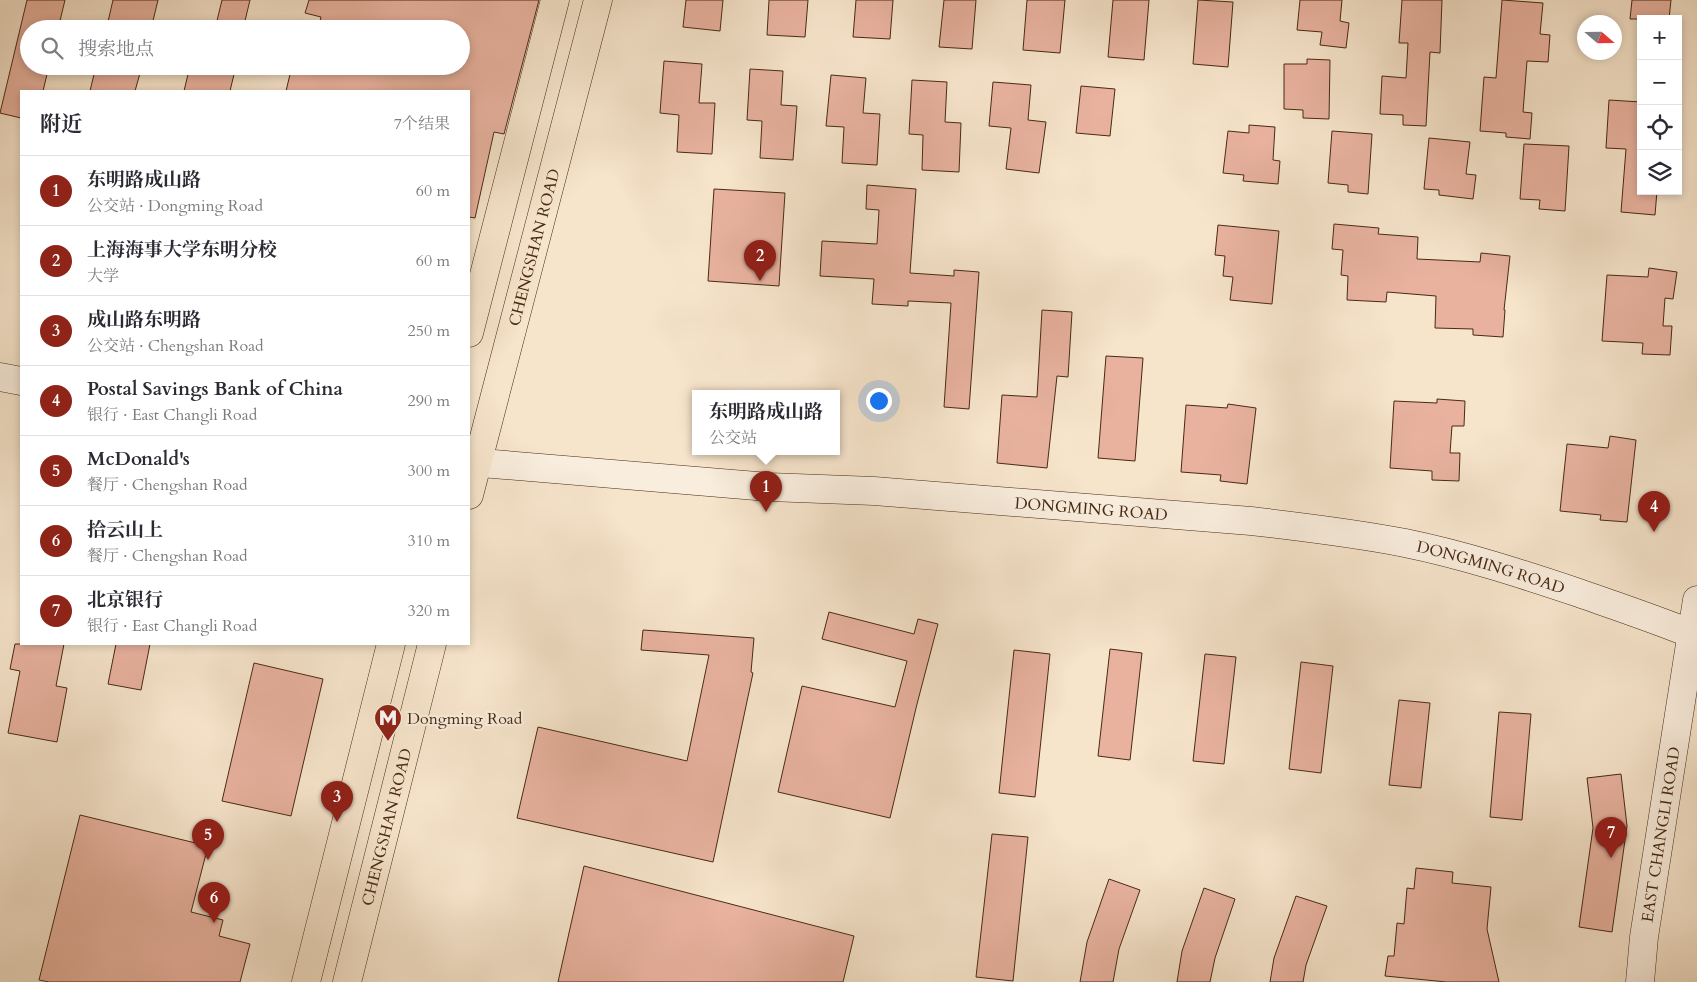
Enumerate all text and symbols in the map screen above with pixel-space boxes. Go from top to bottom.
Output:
north arrow [1577,15,1622,60]
map controls [1637,15,1682,195]
button: + [1637,15,1682,60]
search box [20,20,470,75]
icon: search [38,34,66,62]
text: 搜索地点 [78,36,154,62]
button: − [1637,60,1682,105]
button: locate [1637,105,1682,150]
text: 附近 [40,110,82,139]
text: 7个结果 [394,113,450,135]
button: layers [1637,150,1682,195]
street label: CHENGSHAN ROAD [503,166,566,329]
text: 东明路成山路 [87,167,201,193]
text: 1 [52,180,60,202]
text: 60 m [416,180,450,202]
text: 公交站 · Dongming Road [87,195,263,217]
text: 上海海事大学东明分校 [87,237,277,263]
pin: 2 [744,240,776,281]
text: 2 [52,250,60,272]
text: 60 m [416,250,450,272]
text: 大学 [87,265,119,287]
text: 成山路东明路 [87,307,201,333]
text: 3 [52,320,60,342]
text: 250 m [408,320,450,342]
text: 公交站 · Chengshan Road [87,335,264,357]
text: Postal Savings Bank of China [87,376,343,402]
your location [866,388,892,414]
text: 4 [52,390,60,412]
text: 290 m [408,390,450,412]
popup [692,390,840,455]
text: 东明路成山路 [709,399,823,425]
text: 银行 · East Changli Road [87,404,257,426]
text: 公交站 [709,427,757,449]
text: McDonald's [87,446,190,472]
text: 5 [52,460,60,482]
text: 300 m [408,460,450,482]
pin: 1 [750,471,782,512]
text: 餐厅 · Chengshan Road [87,474,248,496]
pin: 4 [1638,491,1670,532]
street label: DONGMING ROAD [1014,492,1169,526]
text: 拾云山上 [87,517,163,543]
text: 6 [52,530,60,552]
text: 310 m [408,530,450,552]
street label: DONGMING ROAD [1414,536,1568,600]
text: 餐厅 · Chengshan Road [87,545,248,567]
text: 北京银行 [87,587,163,613]
text: 7 [52,600,60,622]
text: 320 m [408,600,450,622]
text: 银行 · East Changli Road [87,615,257,637]
metro station icon: Dongming Road [373,703,403,742]
place label: Dongming Road [407,708,523,730]
street label: EAST CHANGLI ROAD [1636,745,1686,924]
street label: CHENGSHAN ROAD [357,746,417,908]
pin: 3 [321,781,353,822]
pin: 7 [1595,817,1627,858]
pin: 5 [192,819,224,860]
pin: 6 [198,882,230,923]

